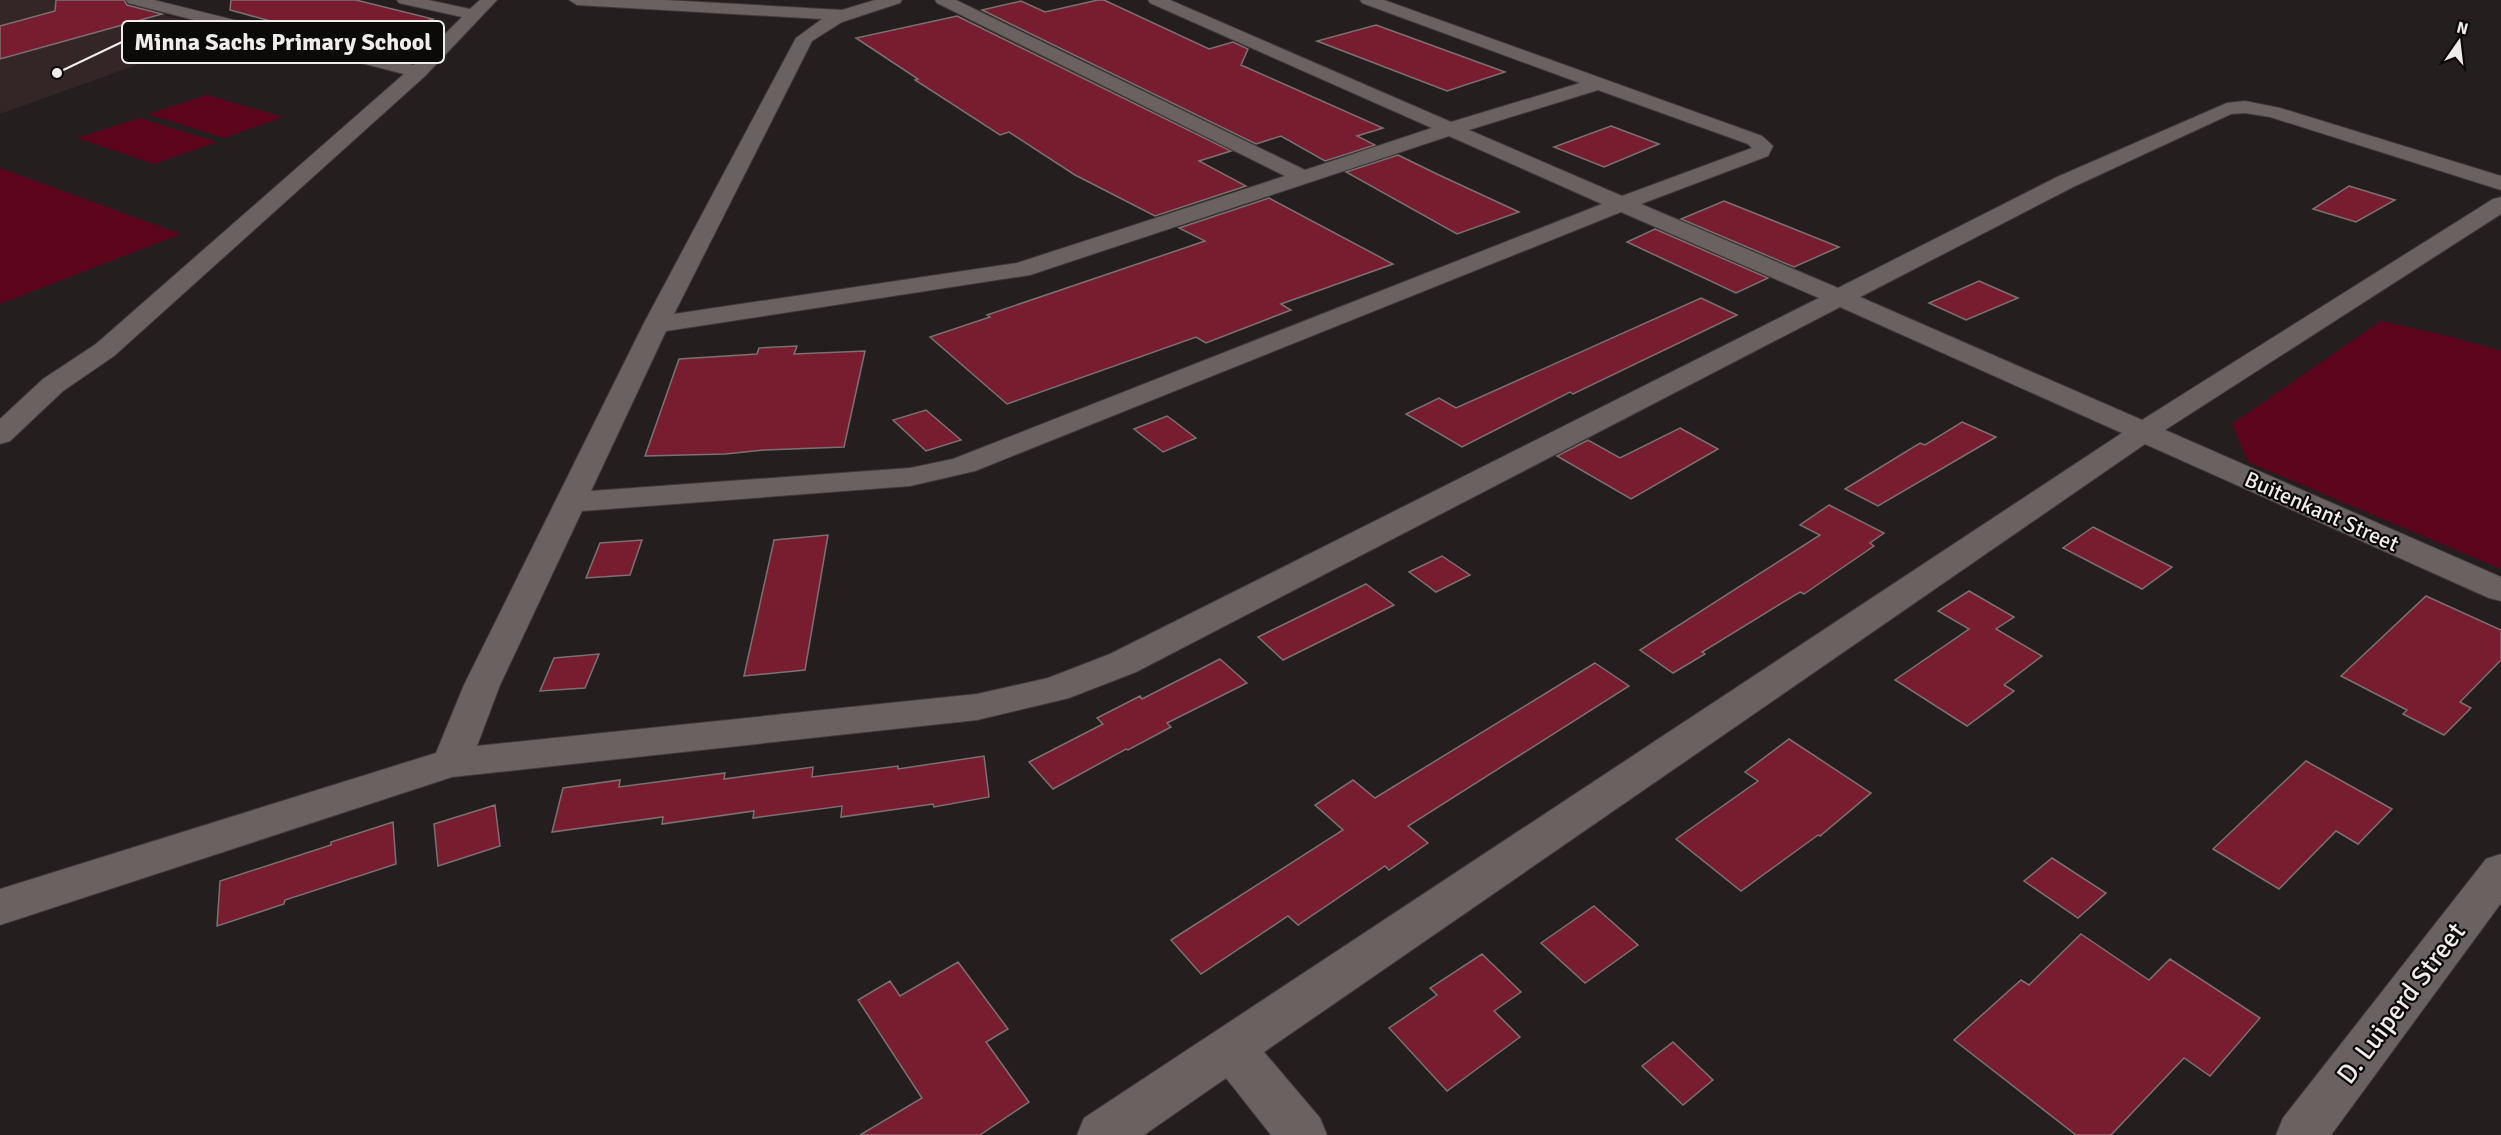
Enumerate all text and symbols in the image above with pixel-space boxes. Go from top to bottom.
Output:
north arrow [2429,12,2489,72]
text: N [2455,17,2470,39]
callout: Minna Sachs Primary School [122,21,444,63]
text: Minna Sachs Primary School [134,27,432,57]
street label: Buitenkant Street [2241,465,2403,558]
street label: D. Luiperd Street [2330,916,2473,1090]

